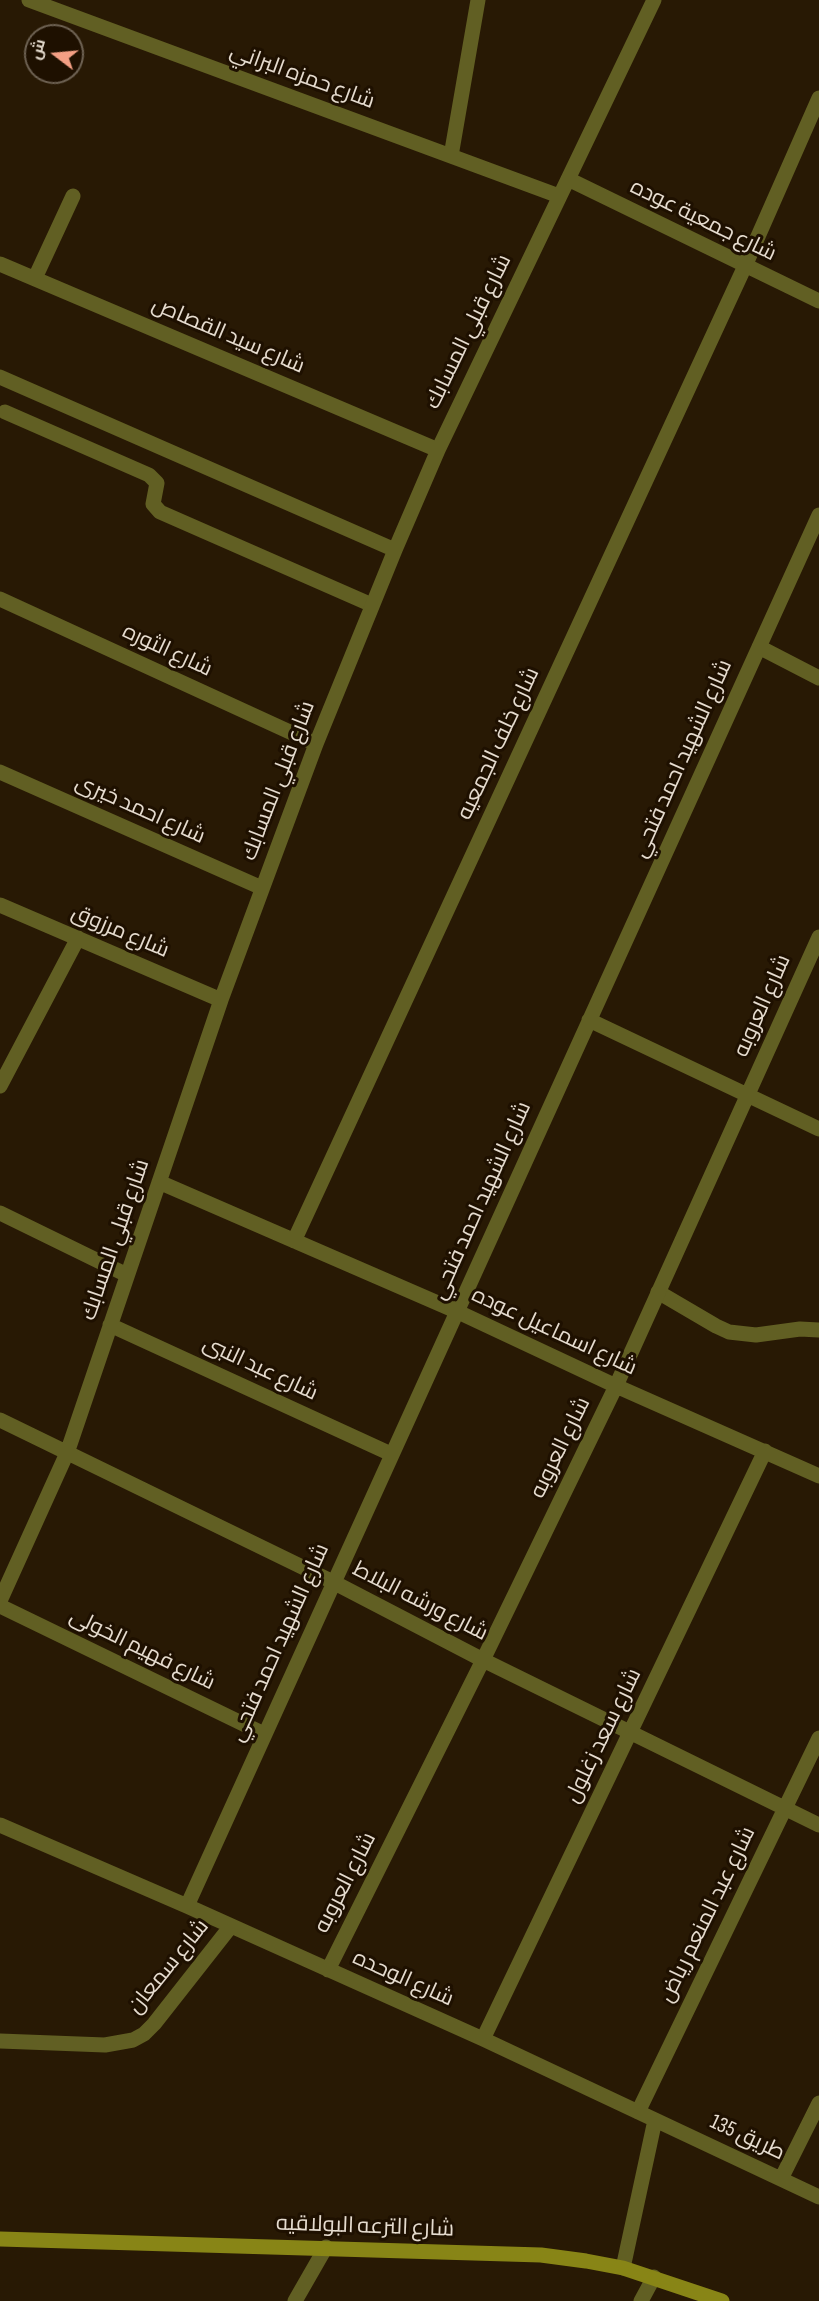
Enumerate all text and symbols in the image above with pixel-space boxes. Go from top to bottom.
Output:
north arrow [24,24,84,84]
text: ش [26,37,50,62]
street label: شارع حمزه البراني [226,39,378,115]
street label: شارع جمعية عوده [626,174,780,268]
street label: شارع قبلي المسابك [420,250,518,414]
street label: شارع سيد القصاص [148,292,308,380]
street label: شارع الثوره [118,619,216,683]
street label: شارع الشهيد احمد فتحي [627,656,739,862]
street label: شارع خلف الجمعيه [452,664,546,824]
street label: شارع قبلي المسابك [236,698,322,864]
street label: شارع احمد خيرى [71,770,209,850]
street label: شارع مرزوق [67,900,173,964]
street label: شارع العروبه [729,951,797,1061]
street label: شارع الشهيد احمد فتحي [426,1098,538,1304]
street label: شارع قبلي المسابك [76,1156,156,1324]
street label: شارع اسماعيل عوده [467,1282,641,1382]
street label: شارع عبد النبى [198,1331,322,1407]
street label: شارع العروبه [525,1393,597,1503]
street label: شارع الشهيد احمد فتحي [224,1540,336,1746]
street label: شارع ورشه البلاط [348,1557,492,1647]
street label: شارع فهيم الخولى [65,1603,219,1697]
street label: شارع سعد زغلول [560,1664,648,1808]
street label: شارع عبد المنعم رياض [654,1823,762,2007]
street label: شارع العروبه [309,1828,383,1938]
street label: شارع سمعان [123,1914,215,2020]
street label: شارع الوحده [348,1945,458,2013]
street label: طريق 135 [705,2109,789,2167]
street label: شارع الترعه البولاقيه [275,2211,455,2243]

